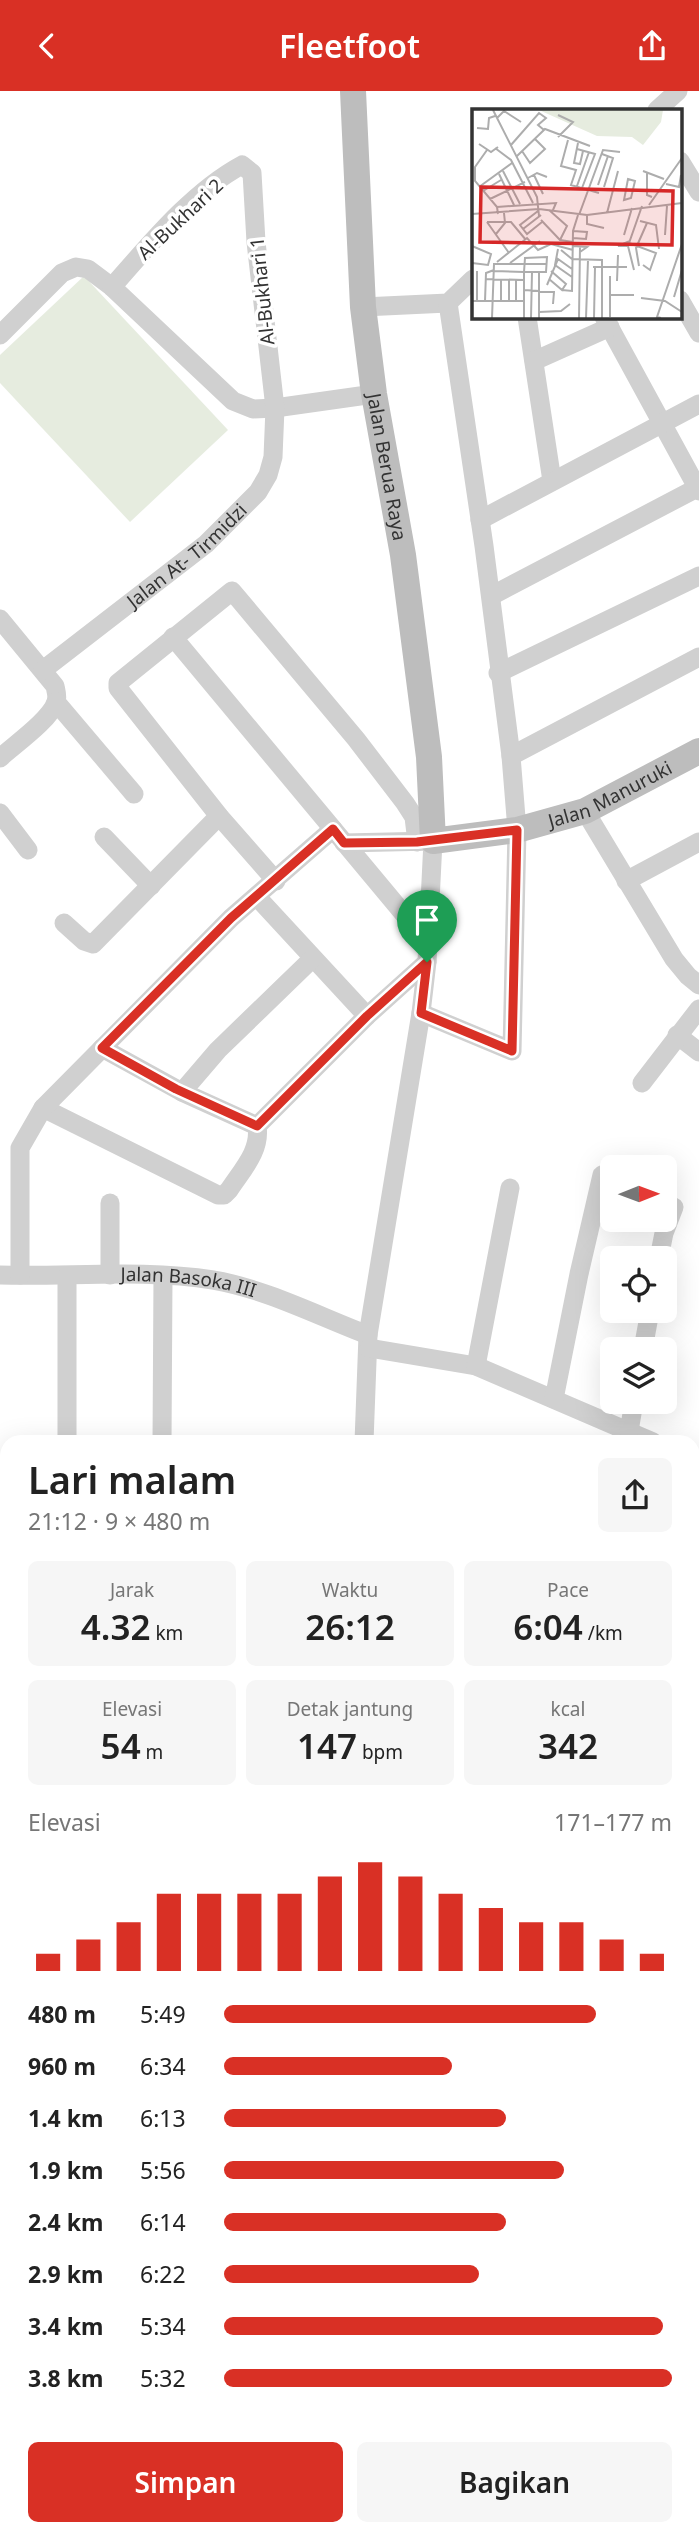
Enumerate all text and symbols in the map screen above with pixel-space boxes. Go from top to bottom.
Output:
text: Fleetfoot [279,24,420,67]
icon: back [28,27,66,65]
icon: share [633,27,671,65]
inset map [472,109,682,319]
street label: Al-Bukhari 2 [132,173,228,265]
street label: Al-Bukhari 1 [243,236,281,346]
street label: Jalan Berua Raya [361,389,413,543]
street label: Jalan At- Tirmidzi [120,497,253,615]
street label: Jalan Manuruki [543,755,676,834]
pin [397,890,457,962]
icon: arrive [408,901,446,939]
north arrow [600,1155,677,1232]
map controls [600,1155,677,1414]
button: locate [600,1246,677,1323]
street label: Jalan Basoka III [119,1261,260,1303]
button: layers [600,1337,677,1414]
text: Lari malam [28,1453,236,1505]
button: share [598,1458,672,1532]
text: 21:12 · 9 × 480 m [28,1505,210,1537]
text: Jarak [110,1577,154,1603]
text: Waktu [322,1577,378,1603]
text: Pace [547,1577,589,1603]
text: 4.32 [81,1603,150,1650]
text: 26:12 [305,1603,395,1650]
text: 6:04 [513,1603,583,1650]
text: km [150,1620,183,1646]
text: /km [583,1620,623,1646]
text: Elevasi [102,1696,162,1722]
text: Detak jantung [287,1696,413,1722]
text: kcal [551,1696,585,1722]
text: 54 [101,1722,141,1769]
text: 147 [297,1722,357,1769]
text: 342 [538,1722,598,1769]
text: m [141,1739,163,1765]
text: bpm [357,1739,403,1765]
text: Elevasi [28,1806,101,1838]
text: 171–177 m [554,1806,672,1838]
text: 480 m [28,1998,96,2030]
text: 5:49 [140,1998,186,2030]
text: 960 m [28,2050,96,2082]
text: 6:34 [140,2050,186,2082]
text: 1.4 km [28,2102,103,2134]
text: 6:13 [140,2102,186,2134]
text: 1.9 km [28,2154,103,2186]
text: 5:56 [140,2154,186,2186]
text: 2.4 km [28,2206,103,2238]
text: 6:14 [140,2206,186,2238]
text: 2.9 km [28,2258,103,2290]
text: 6:22 [140,2258,186,2290]
text: 3.4 km [28,2310,103,2342]
text: 5:34 [140,2310,186,2342]
text: 3.8 km [28,2362,103,2394]
text: 5:32 [140,2362,186,2394]
button: Simpan [28,2442,343,2522]
button: Bagikan [357,2442,672,2522]

